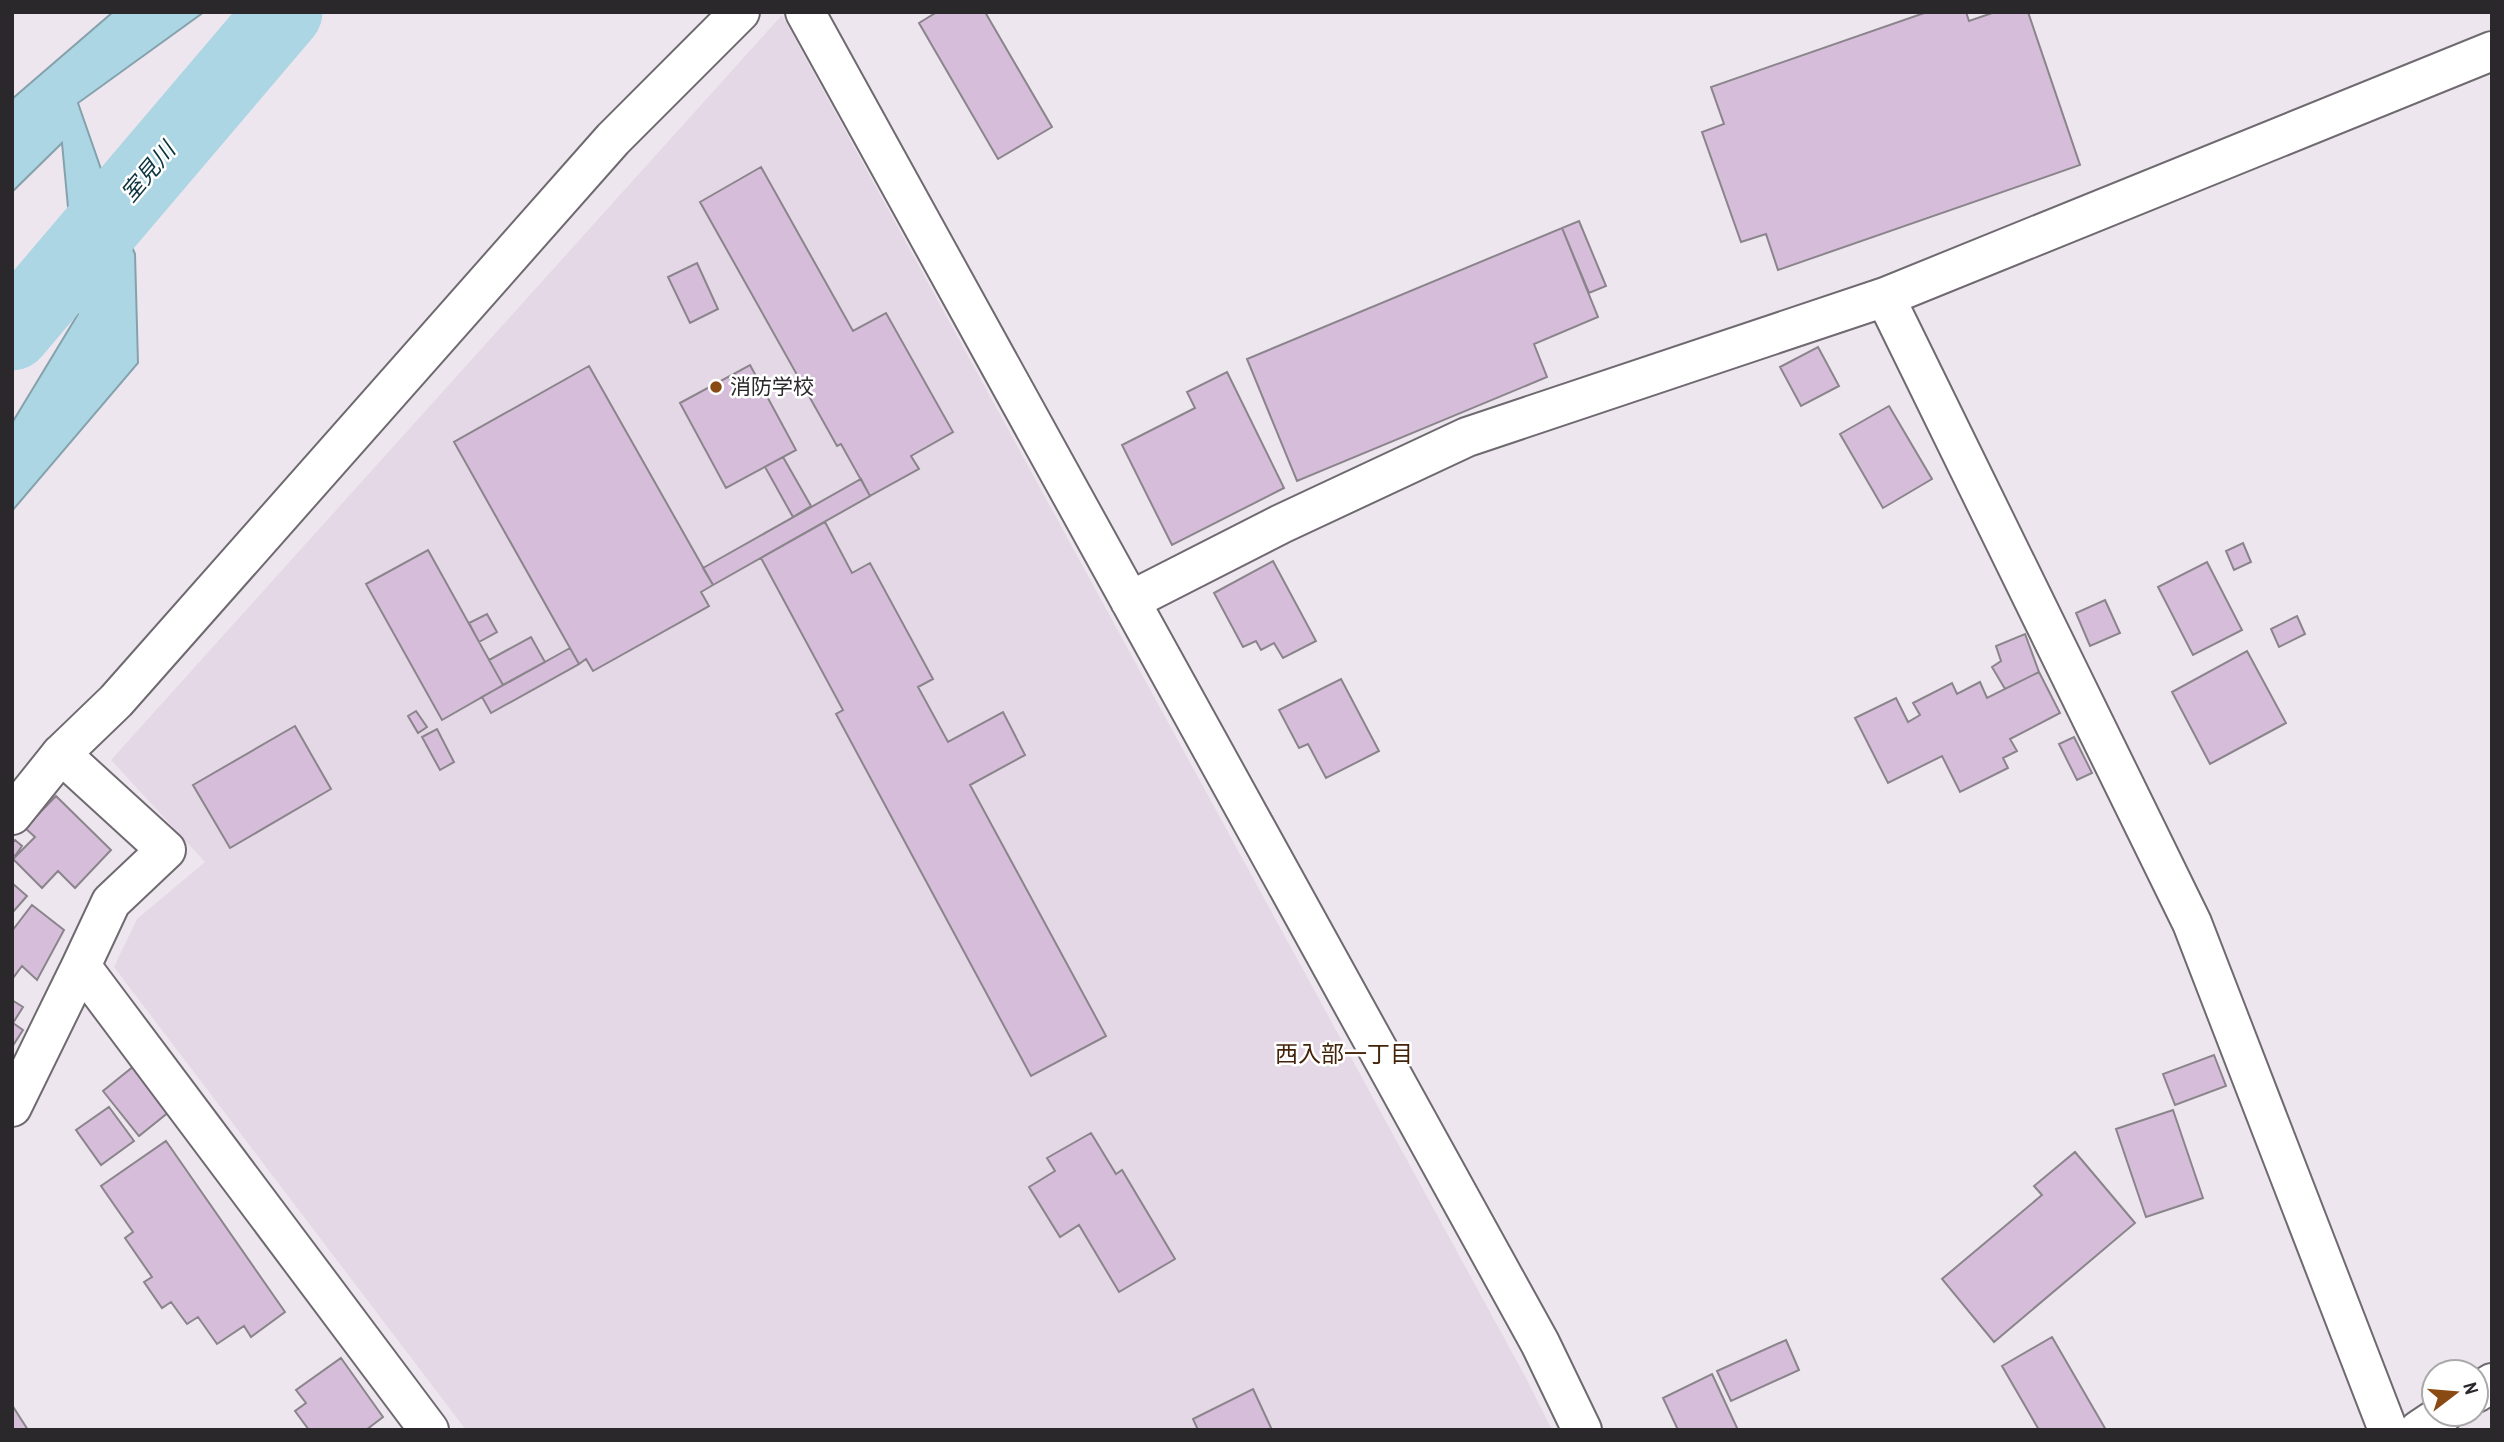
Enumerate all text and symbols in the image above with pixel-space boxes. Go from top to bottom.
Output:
water label: 室見川 [114,133,184,208]
place label: 消防学校 [730,372,814,401]
marker: 消防学校 [708,379,724,395]
district label: 西入部一丁目 [1275,1038,1413,1069]
north arrow [2420,1358,2490,1428]
text: N [2457,1379,2485,1397]

